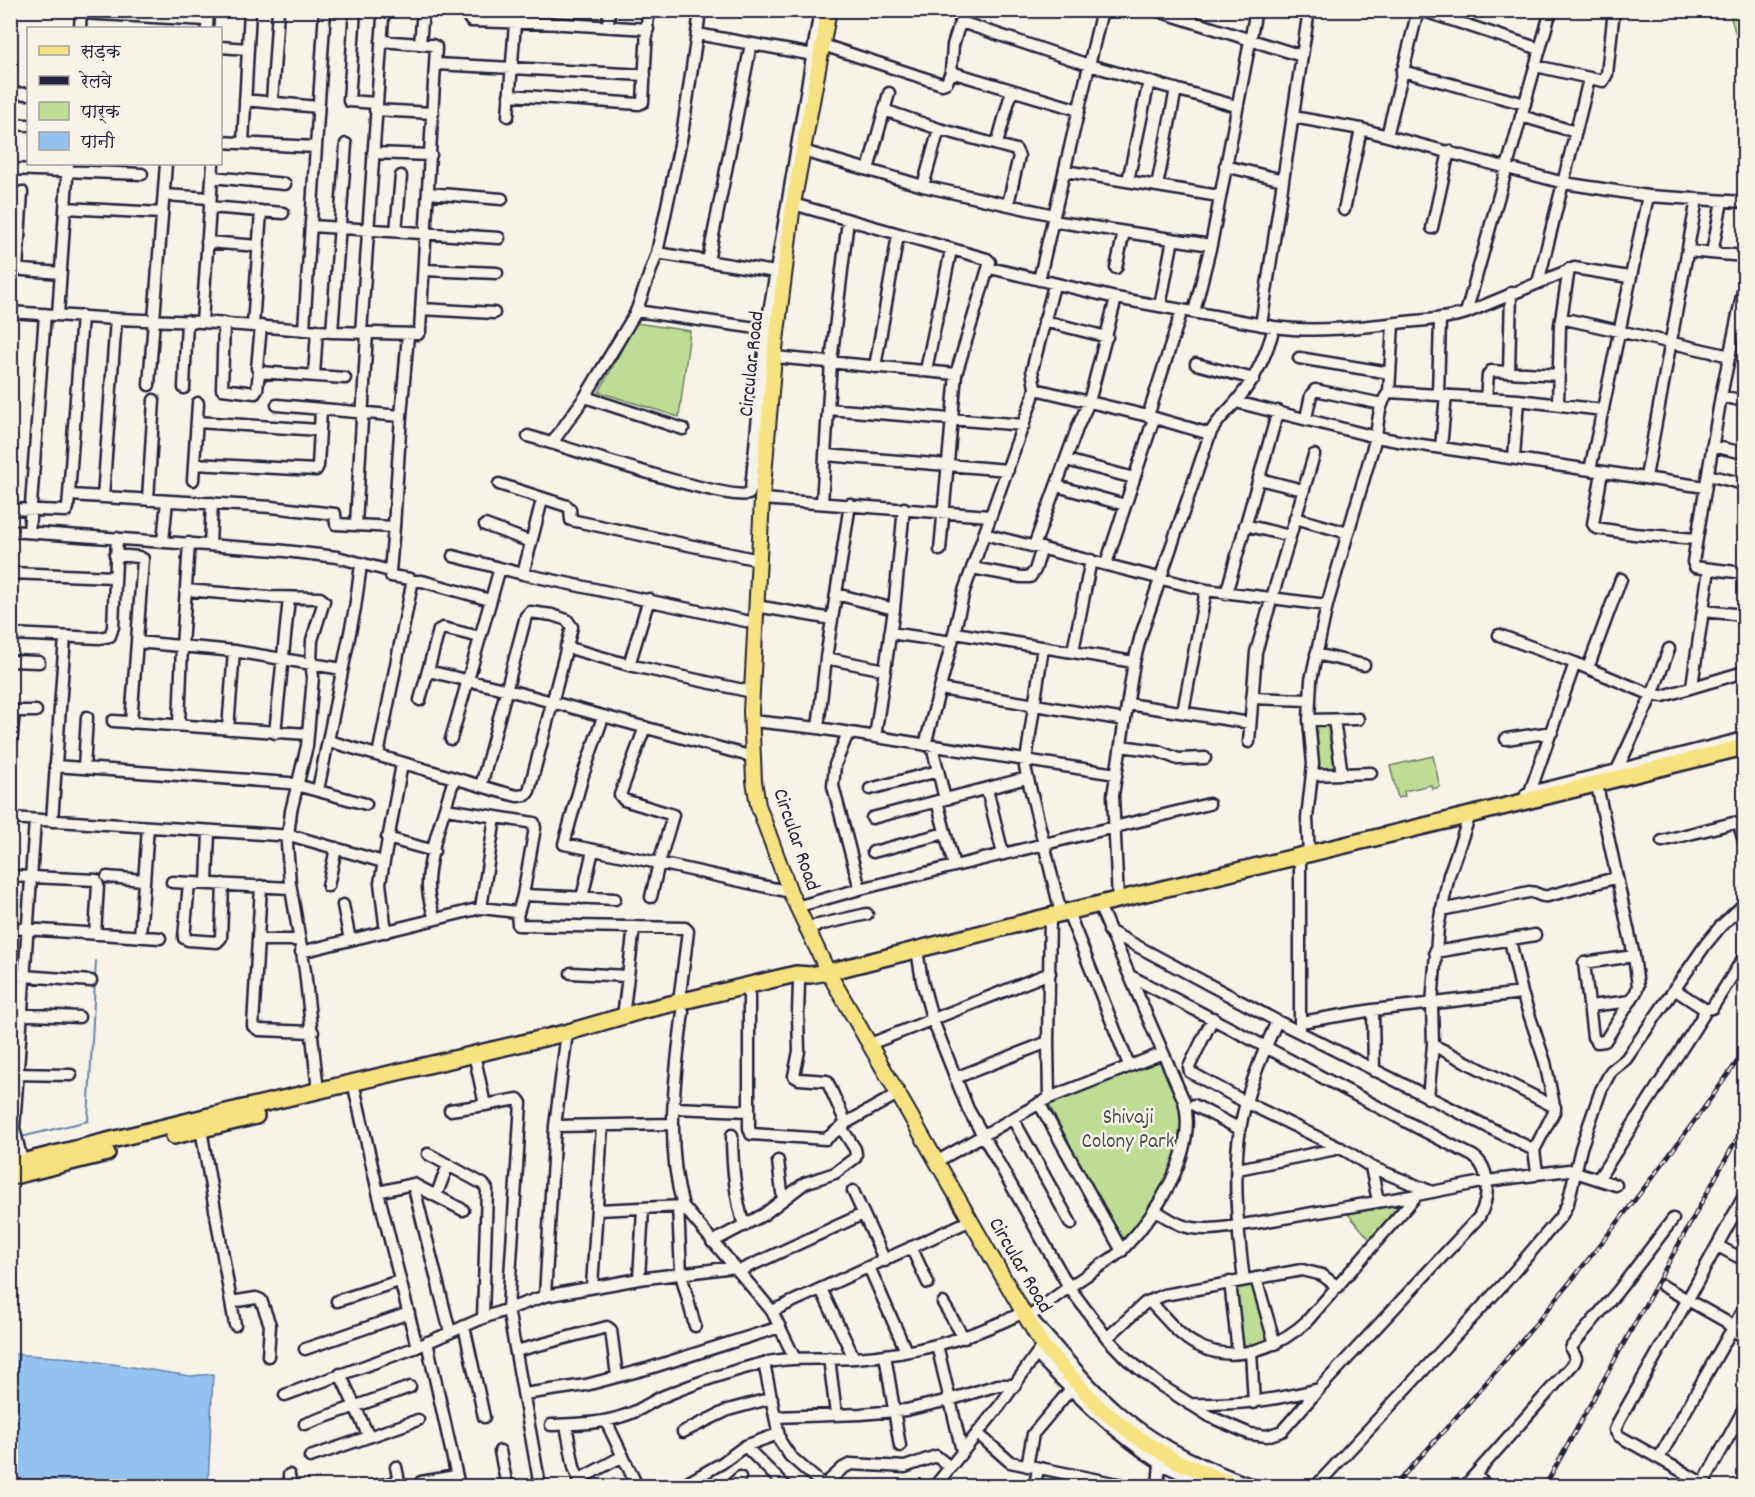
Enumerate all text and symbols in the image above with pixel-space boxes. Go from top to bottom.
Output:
legend [27,27,222,165]
text: सड़क [80,41,122,66]
text: रेलवे [79,70,113,96]
text: पार्क [80,101,121,126]
text: पानी [80,131,115,156]
street label: Circular Road [733,310,773,418]
street label: Circular Road [764,785,826,895]
park label: Shivaji Colony Park [1082,1104,1174,1158]
street label: Circular Road [979,1213,1059,1319]

